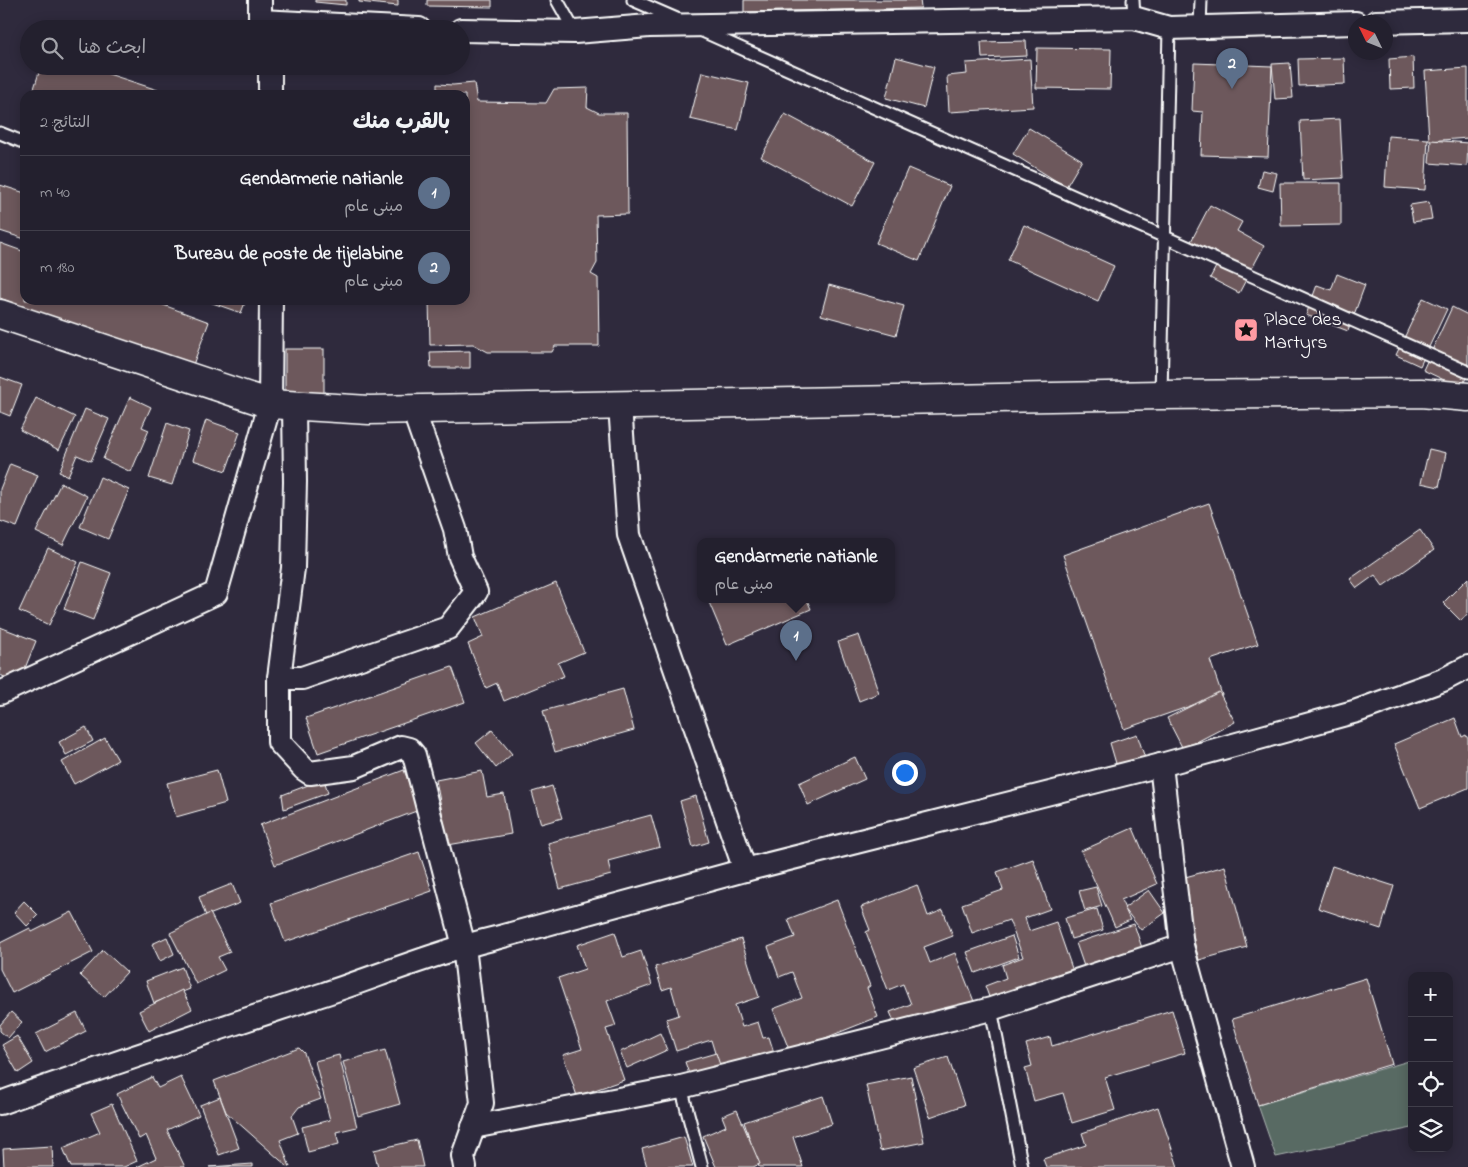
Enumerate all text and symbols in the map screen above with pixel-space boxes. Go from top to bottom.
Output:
north arrow [1348,15,1393,60]
search box [20,20,470,75]
icon: search [38,34,66,62]
text: ابحث هنا [78,35,146,62]
pin: 2 [1216,48,1248,89]
text: بالقرب منك [353,108,450,138]
text: النتائج: 2 [40,111,90,135]
text: Gendarmerie natianle [240,166,403,193]
text: 40 m [40,181,70,205]
text: 1 [431,181,437,205]
text: مبنى عام [344,195,403,219]
text: Bureau de poste de tijelabine [175,241,403,268]
text: 180 m [40,256,74,280]
text: 2 [430,256,438,280]
text: مبنى عام [344,270,403,294]
place label: Place des Martyrs [1264,306,1342,358]
place icon: Place des Martyrs [1233,317,1259,343]
popup [697,538,895,603]
text: Gendarmerie natianle [714,544,878,571]
text: مبنى عام [714,573,773,597]
pin: 1 [780,620,812,661]
your location [892,760,918,786]
map controls [1408,972,1453,1152]
button: + [1408,972,1453,1017]
button: − [1408,1017,1453,1062]
button: locate [1408,1062,1453,1107]
button: layers [1408,1107,1453,1152]

